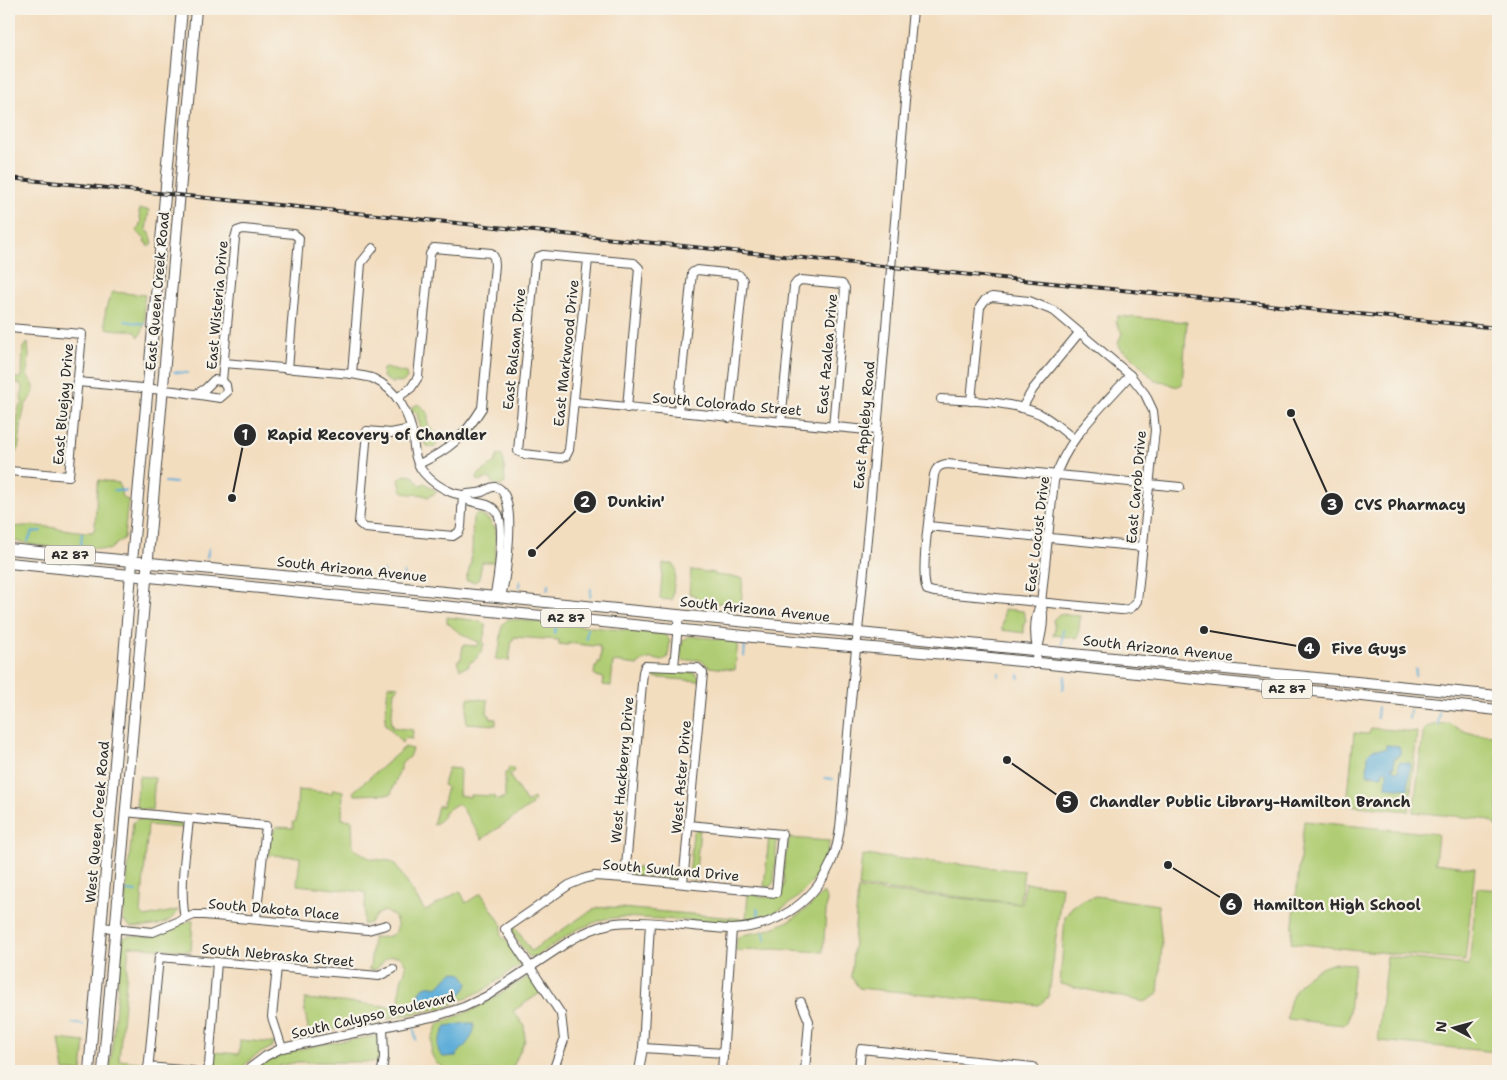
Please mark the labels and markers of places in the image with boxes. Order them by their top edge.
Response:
callout: Rapid Recovery of Chandler [233,420,497,450]
callout: Dunkin' [573,487,675,517]
callout: CVS Pharmacy [1320,489,1476,519]
callout: Five Guys [1296,633,1416,663]
callout: Chandler Public Library-Hamilton Branch [1055,787,1421,817]
callout: Hamilton High School [1218,889,1430,919]

